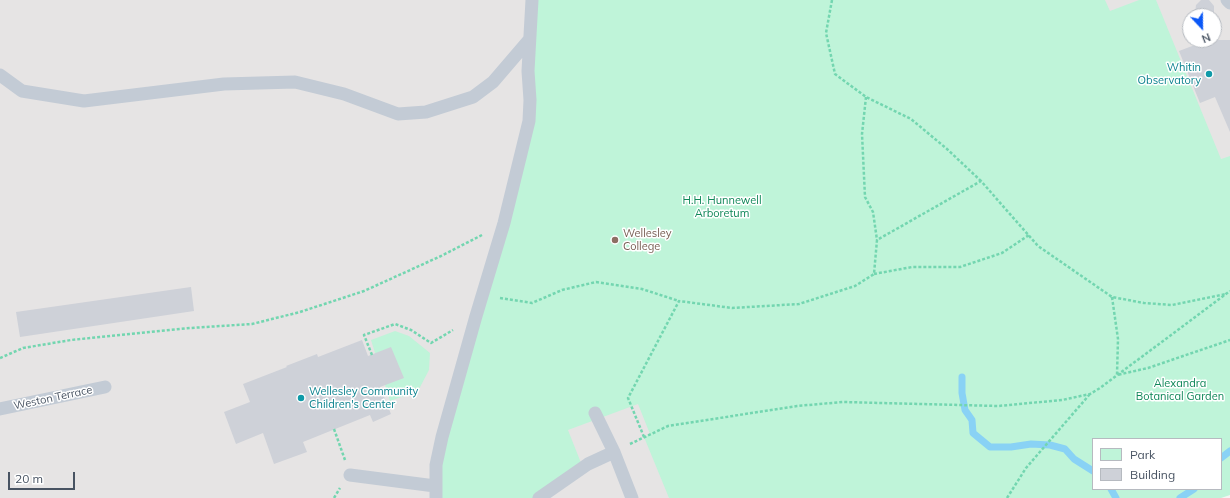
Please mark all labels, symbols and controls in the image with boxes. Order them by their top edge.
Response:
north arrow [1182,8,1222,48]
text: N [1200,30,1213,46]
place label: Whitin Observatory [1138,61,1201,87]
marker: Whitin Observatory [1204,69,1214,79]
park label: H.H. Hunnewell Arboretum [682,194,762,220]
place label: Wellesley College [623,227,672,253]
marker: Wellesley College [610,235,620,245]
park label: Alexandra Botanical Garden [1136,377,1224,403]
street label: Weston Terrace [13,383,93,413]
place label: Wellesley Community Children's Center [309,385,418,411]
marker: Wellesley Community Children's Center [296,393,306,403]
legend [1092,438,1222,490]
text: Park [1130,447,1155,462]
scale bar [10,464,77,490]
text: Building [1130,467,1175,482]
text: 20 m [15,471,43,486]

